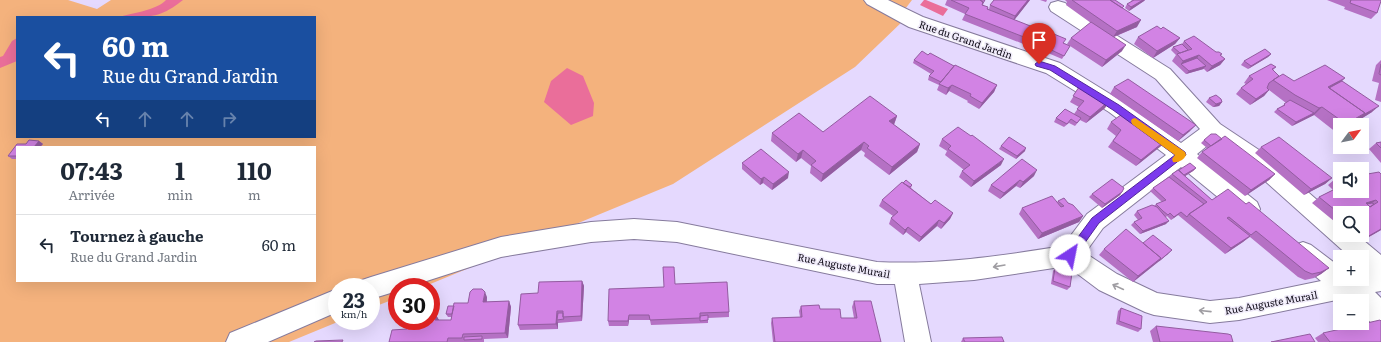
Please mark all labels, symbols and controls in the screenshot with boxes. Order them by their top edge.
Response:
street label: Rue du Grand Jardin [917,16,1015,62]
pin [1022,23,1056,64]
text: 60 m [102,24,169,66]
icon: arrive [1028,29,1050,51]
icon: left [36,32,88,84]
text: Rue du Grand Jardin [102,62,278,89]
icon: left [92,108,114,130]
icon: ahead [134,108,156,130]
icon: ahead [176,108,198,130]
icon: right [218,108,240,130]
north arrow [1333,118,1369,154]
map controls [1333,118,1369,330]
text: 07:43 [60,152,123,187]
text: 1 [175,152,185,187]
text: 110 [237,152,272,187]
button: sound [1333,162,1369,198]
text: Arrivée [68,185,115,204]
text: min [167,185,193,204]
text: m [248,185,261,204]
button: search [1333,206,1369,242]
text: Tournez à gauche [70,224,203,247]
text: 60 m [262,233,296,256]
icon: left [36,234,58,256]
position arrow [1049,234,1091,276]
text: Rue du Grand Jardin [70,247,197,266]
street label: Rue Auguste Murail [797,249,892,281]
button: + [1333,250,1369,286]
one-way arrow [993,262,1006,270]
speed limit sign: 30 [388,278,440,330]
one-way arrow [1113,283,1125,290]
text: 23 [343,284,365,314]
street label: Rue Auguste Murail [1224,286,1319,318]
button: − [1333,294,1369,330]
text: km/h [341,306,367,321]
one-way arrow [1199,307,1212,315]

